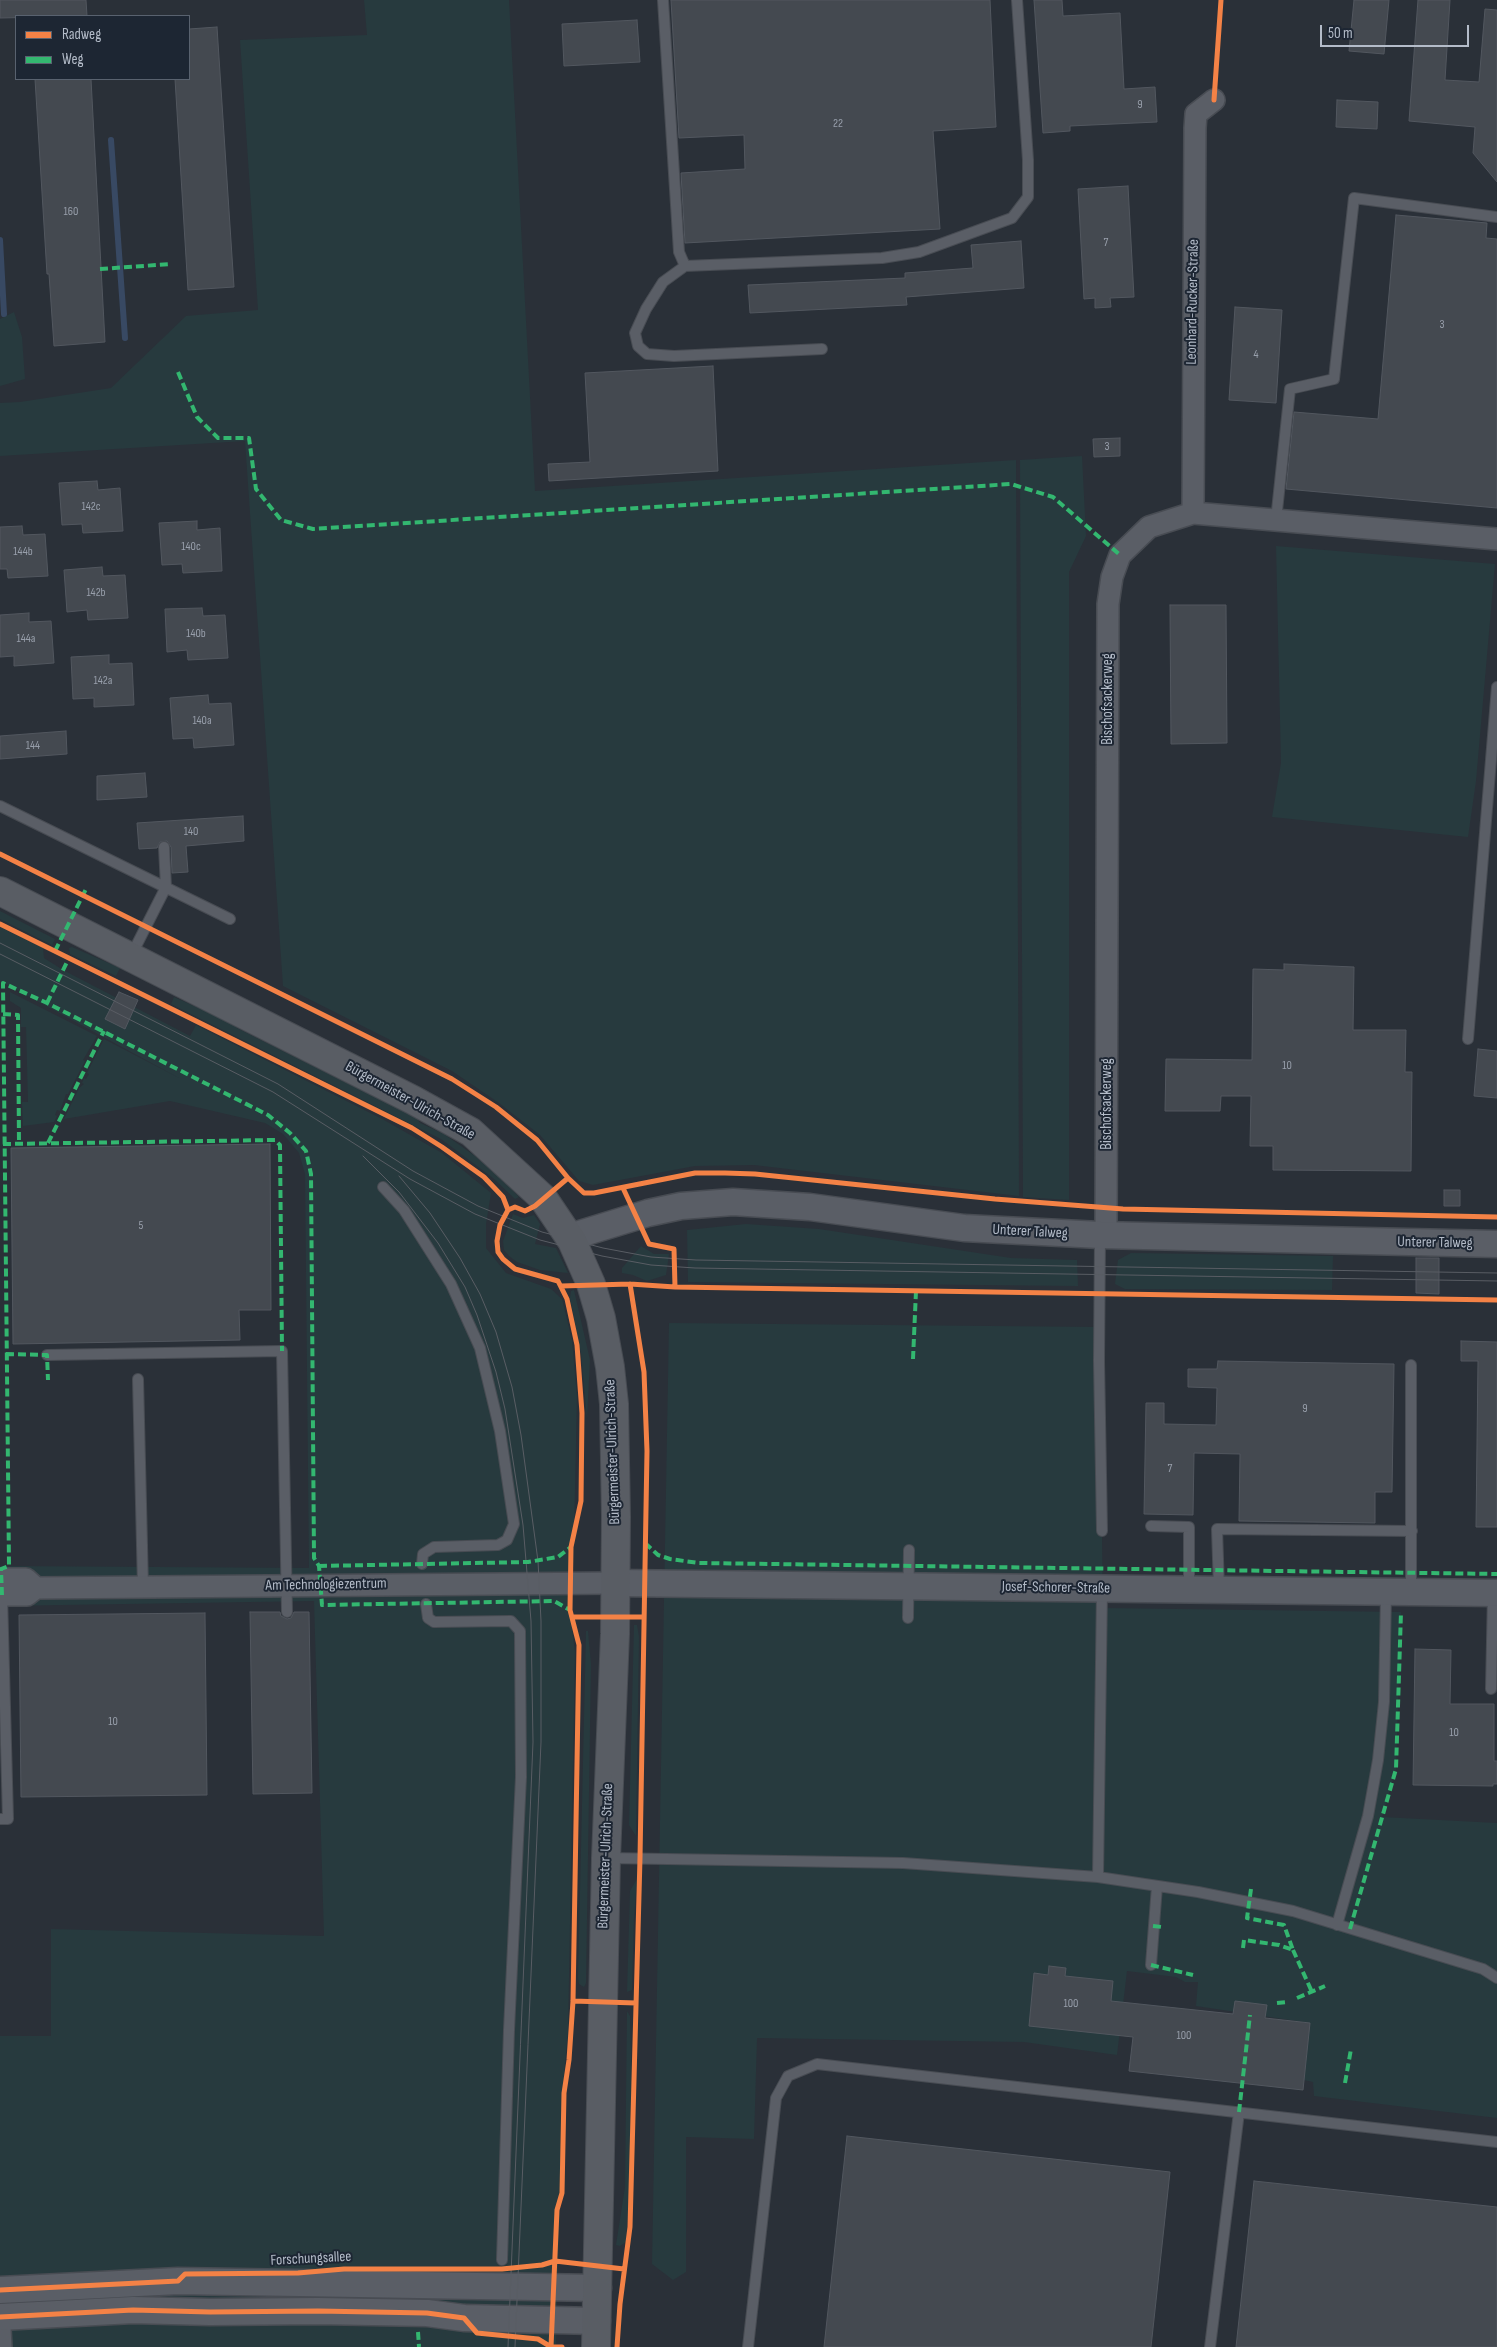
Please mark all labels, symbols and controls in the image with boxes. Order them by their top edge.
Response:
legend [15,15,190,80]
scale bar [1322,15,1471,47]
text: 50 m [1328,24,1353,43]
text: Radweg [62,25,101,44]
text: Weg [62,50,84,69]
house number: 9 [1137,98,1143,112]
house number: 22 [833,117,843,131]
house number: 160 [64,205,78,219]
house number: 7 [1104,236,1108,250]
street label: Leonhard-Rucker-Straße [1183,239,1203,365]
house number: 3 [1439,318,1445,332]
house number: 4 [1253,348,1259,362]
house number: 3 [1104,440,1110,454]
house number: 142c [81,500,101,514]
house number: 140c [181,540,201,554]
house number: 144b [13,545,33,559]
house number: 142b [86,586,106,600]
house number: 140b [186,627,206,641]
house number: 144a [17,632,35,646]
street label: Bischofsackerweg [1099,653,1117,745]
house number: 142a [94,674,112,688]
house number: 140a [192,714,212,728]
house number: 144 [26,739,40,753]
house number: 140 [184,825,198,839]
street label: Bürgermeister-Ulrich-Straße [342,1058,478,1144]
street label: Bischofsackerweg [1098,1058,1116,1150]
house number: 10 [1282,1059,1292,1073]
house number: 5 [139,1219,143,1233]
street label: Unterer Talweg [992,1221,1068,1243]
street label: Unterer Talweg [1397,1233,1473,1253]
street label: Bürgermeister-Ulrich-Straße [601,1379,625,1525]
house number: 9 [1302,1402,1308,1416]
house number: 7 [1168,1462,1172,1476]
street label: Am Technologiezentrum [265,1575,387,1595]
street label: Josef-Schorer-Straße [1002,1578,1110,1598]
house number: 10 [108,1715,118,1729]
house number: 10 [1449,1726,1459,1740]
street label: Bürgermeister-Ulrich-Straße [594,1783,618,1929]
house number: 100 [1064,1997,1078,2011]
house number: 100 [1177,2029,1191,2043]
street label: Forschungsallee [270,2248,352,2270]

